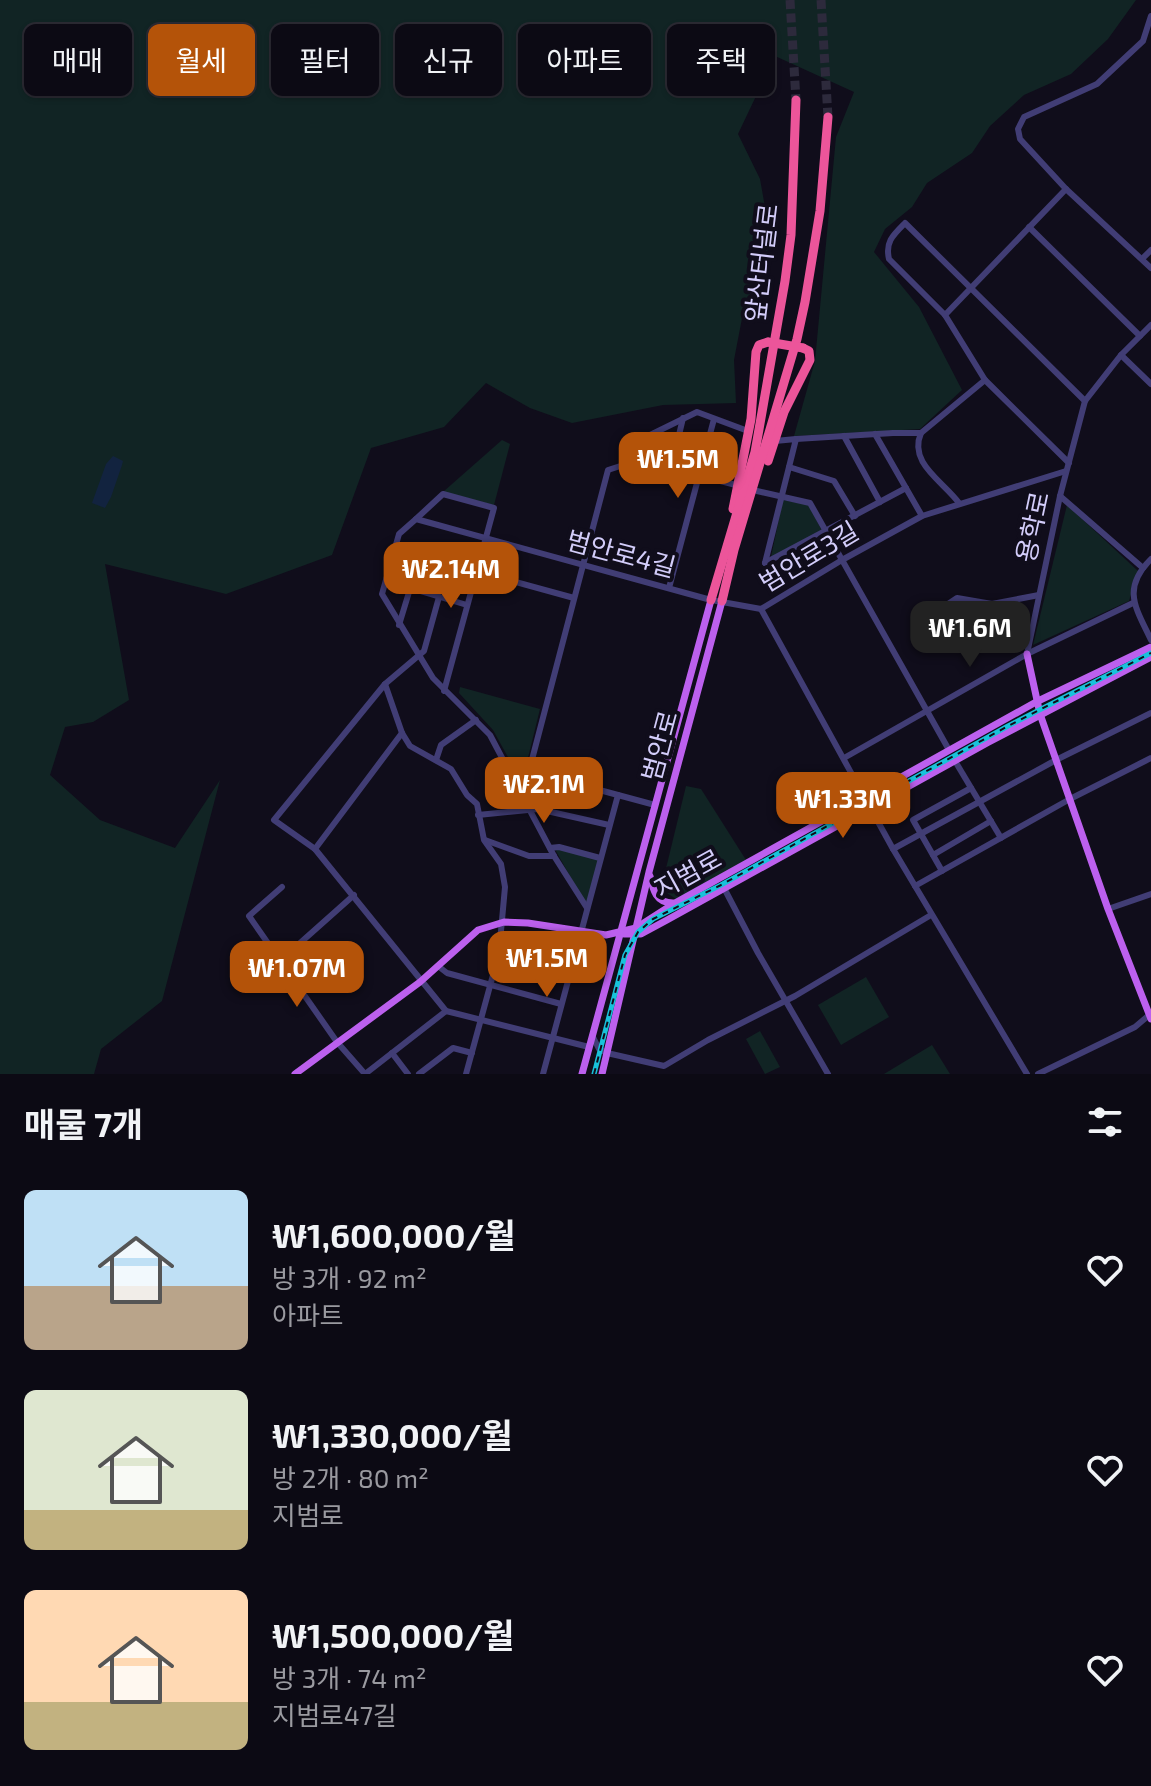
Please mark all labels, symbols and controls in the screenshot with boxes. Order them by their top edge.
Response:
chip: 매매 [24,24,132,96]
chip: 월세 [148,24,255,96]
chip: 필터 [271,24,379,96]
chip: 신규 [395,24,502,96]
chip: 아파트 [518,24,651,96]
chip: 주택 [667,24,775,96]
street label: 앞산터널로 [738,202,783,324]
pin: ₩1.5M [622,432,734,500]
text: ₩1.5M [637,442,719,473]
street label: 용학로 [1009,488,1054,565]
street label: 범안로3길 [753,514,863,597]
street label: 범안로4길 [563,523,679,582]
pin: ₩2.14M [386,542,516,610]
text: ₩2.14M [402,552,500,583]
pin: ₩1.6M [914,601,1026,669]
text: ₩1.6M [928,611,1012,642]
street label: 범안로 [634,707,683,784]
pin: ₩2.1M [488,757,600,825]
text: ₩2.1M [503,767,585,798]
pin: ₩1.33M [778,772,908,840]
text: ₩1.33M [794,782,892,813]
street label: 지범로 [648,842,726,904]
pin: ₩1.5M [491,931,603,999]
pin: ₩1.07M [232,941,362,1009]
text: ₩1.5M [506,941,588,972]
text: ₩1.07M [248,951,346,982]
icon: filters [1083,1100,1127,1144]
text: 매물 7개 [24,1103,143,1144]
text: ₩1,600,000/월 [272,1214,516,1255]
icon: home [88,1222,184,1318]
icon: heart [1083,1248,1127,1292]
text: 방 3개 · 92 m² [272,1262,427,1293]
text: 아파트 [272,1299,344,1330]
text: ₩1,330,000/월 [272,1414,513,1455]
icon: home [88,1422,184,1518]
icon: heart [1083,1448,1127,1492]
text: 방 2개 · 80 m² [272,1462,429,1493]
text: 지범로 [272,1499,344,1530]
text: ₩1,500,000/월 [272,1614,514,1655]
icon: home [88,1622,184,1718]
icon: heart [1083,1648,1127,1692]
text: 방 3개 · 74 m² [272,1662,426,1693]
text: 지범로47길 [272,1699,397,1730]

